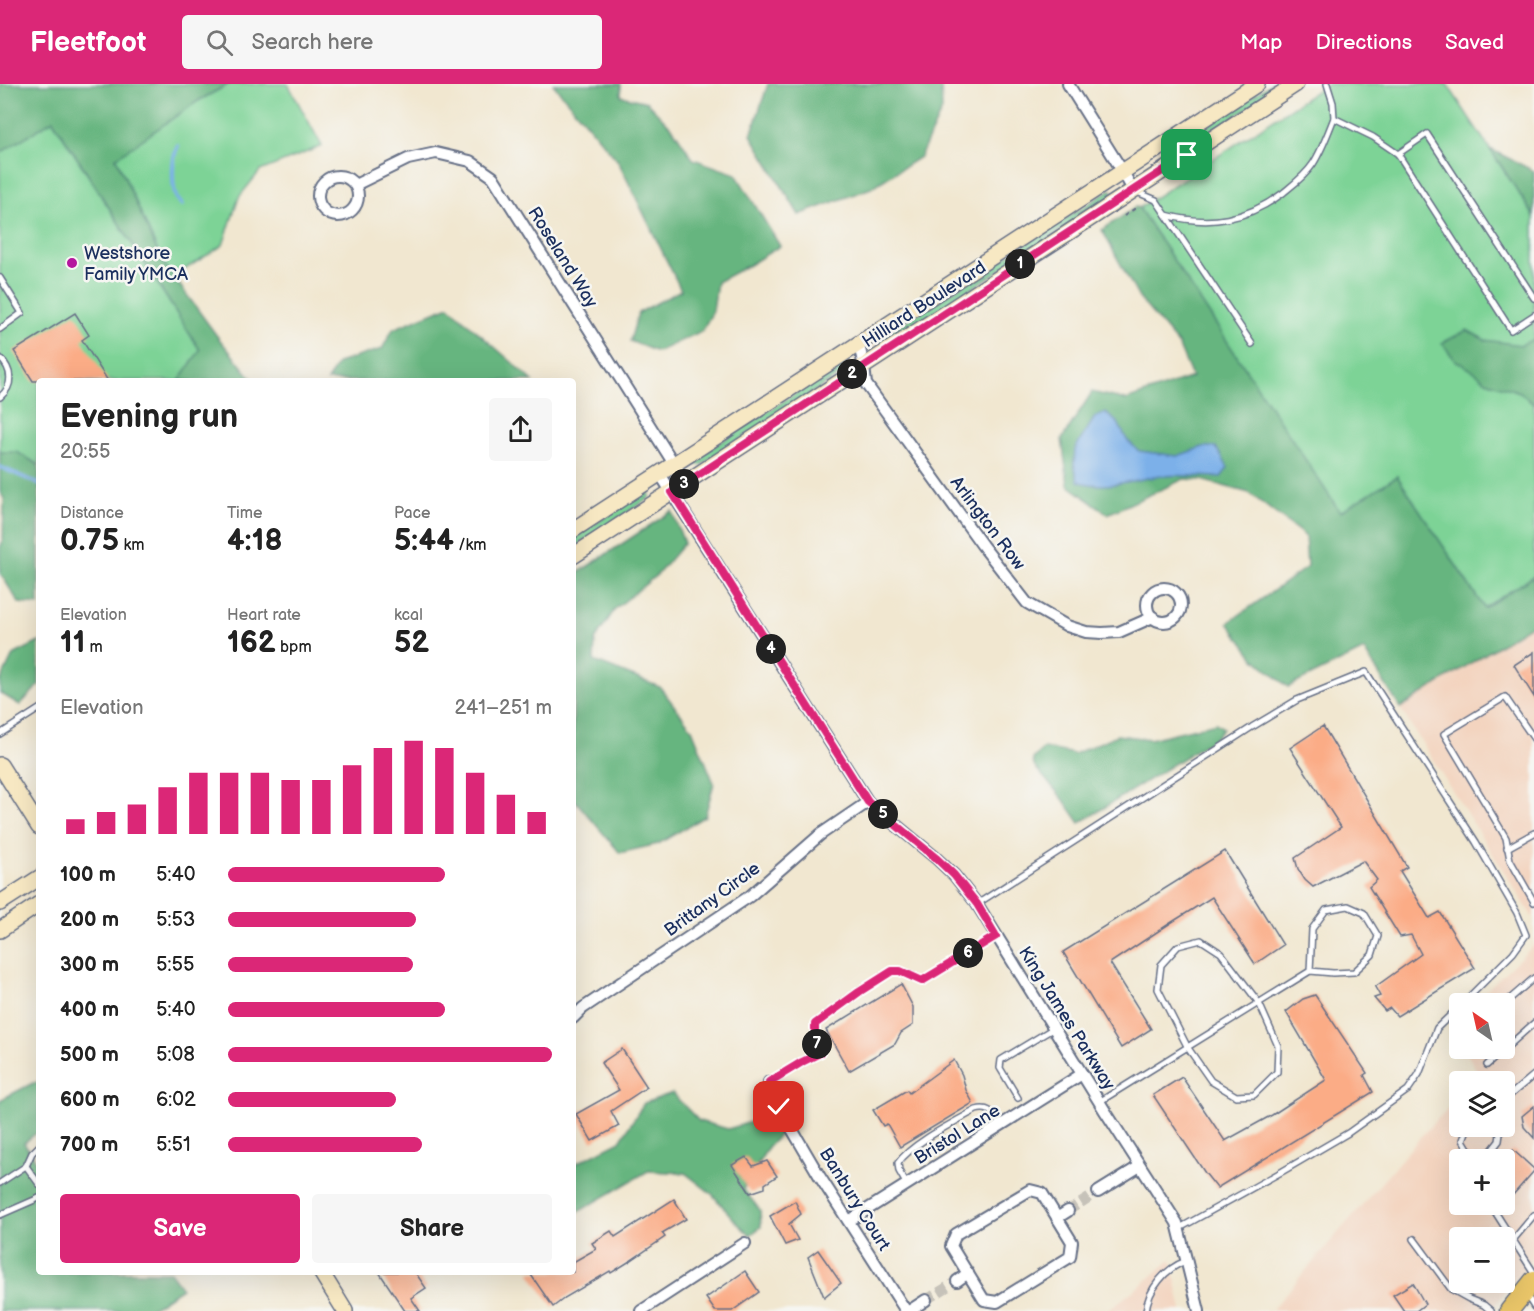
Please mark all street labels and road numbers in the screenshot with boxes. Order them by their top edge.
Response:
street label: Roseland Way [523,203,602,312]
street label: Hilliard Boulevard [859,257,990,352]
street label: Arlington Row [946,472,1030,574]
street label: Brittany Circle [660,858,764,941]
street label: King James Parkway [1014,943,1120,1095]
street label: Bristol Lane [911,1100,1004,1169]
street label: Banbury Court [815,1144,895,1255]

